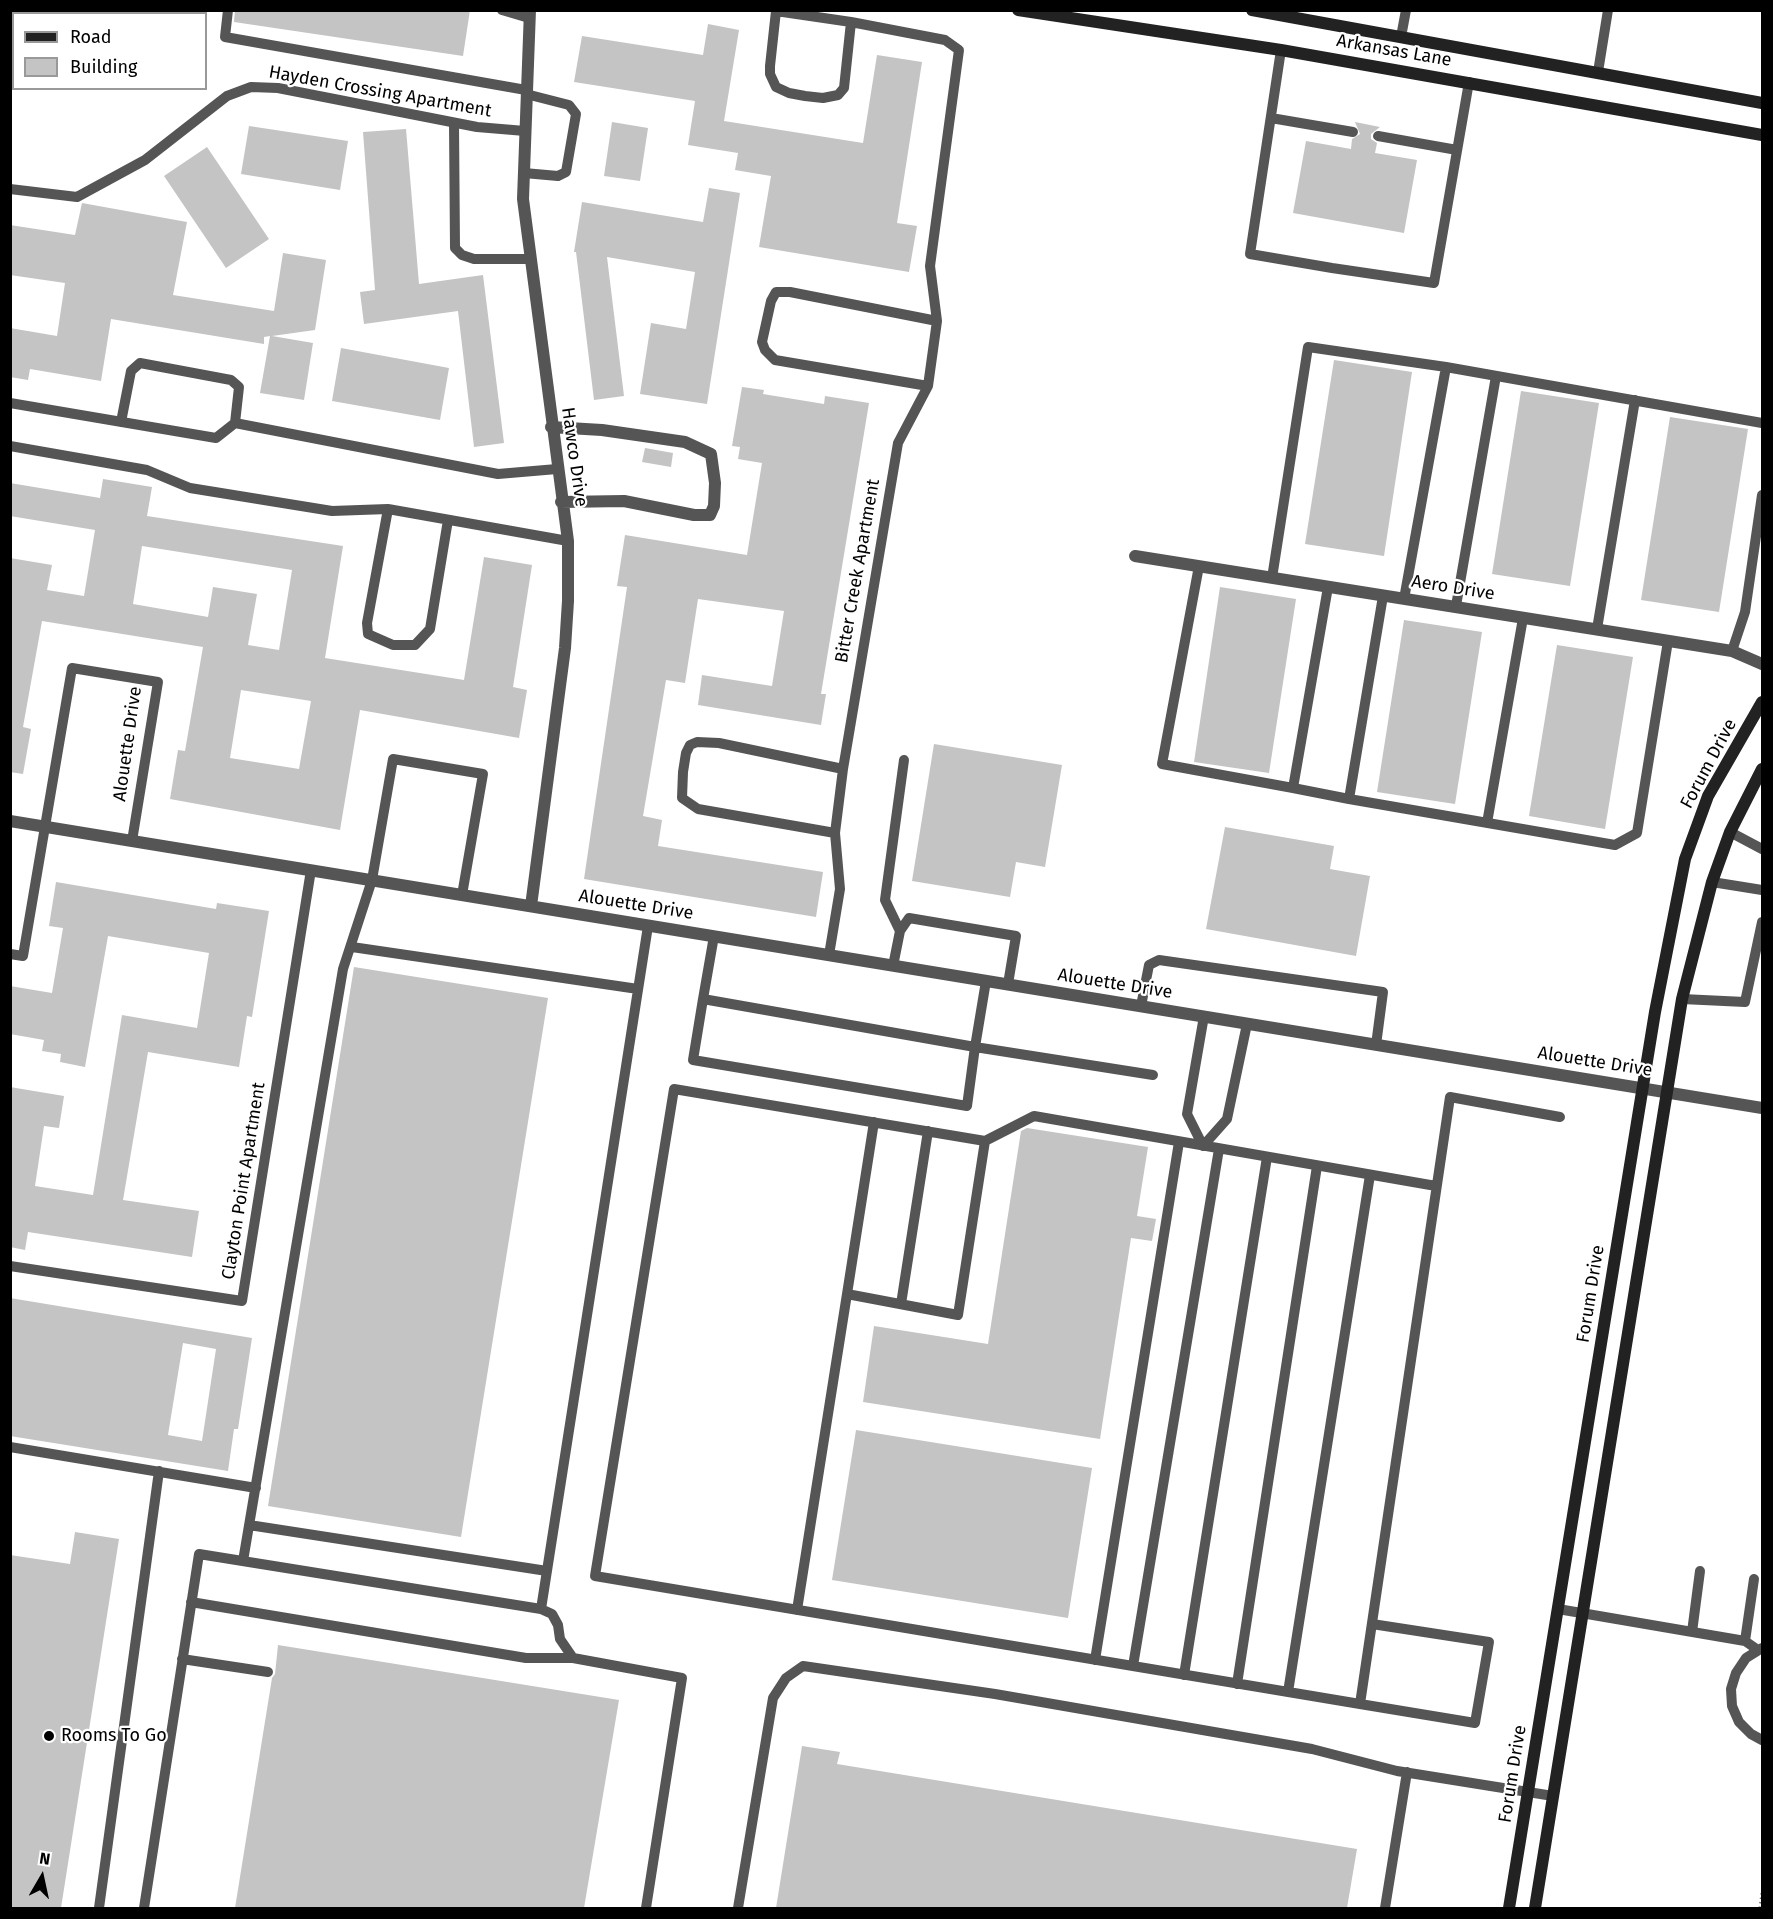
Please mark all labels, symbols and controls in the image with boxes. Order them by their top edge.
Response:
legend [12,12,207,90]
text: Road [70,26,112,48]
street label: Arkansas Lane [1335,30,1453,72]
text: Building [70,56,137,78]
street label: Hayden Crossing Apartment [267,62,493,122]
street label: Hawco Drive [556,406,592,508]
street label: Bitter Creek Apartment [831,477,885,665]
street label: Aero Drive [1410,571,1496,605]
street label: Alouette Drive [109,685,147,803]
street label: Forum Drive [1676,715,1742,813]
street label: Alouette Drive [577,885,695,925]
street label: Alouette Drive [1056,964,1174,1004]
street label: Alouette Drive [1536,1042,1654,1082]
street label: Clayton Point Apartment [218,1081,270,1281]
street label: Forum Drive [1573,1244,1609,1344]
street label: Forum Drive [1495,1724,1531,1824]
place label: Rooms To Go [61,1725,167,1747]
marker: Rooms To Go [42,1729,56,1743]
north arrow [12,1847,72,1907]
text: N [38,1849,52,1869]

